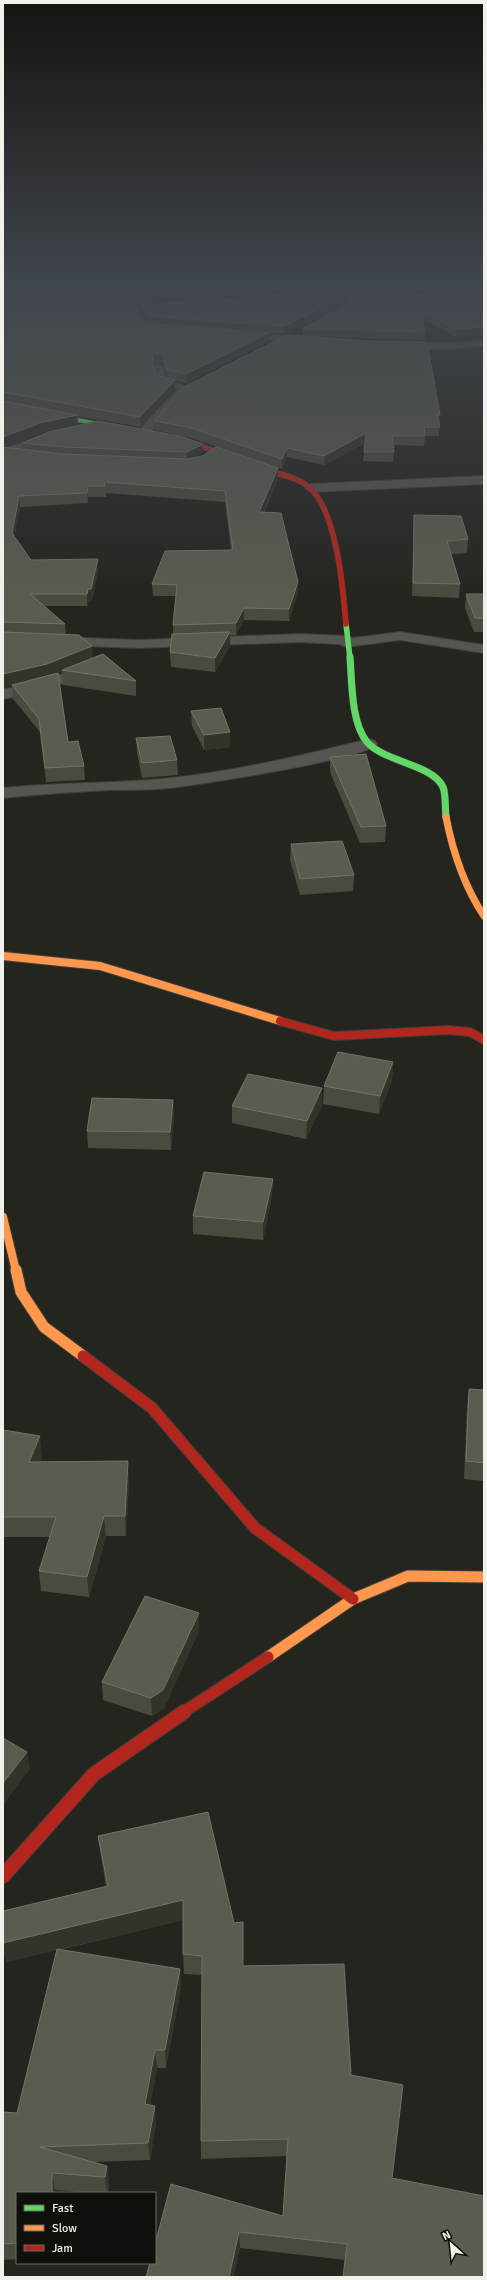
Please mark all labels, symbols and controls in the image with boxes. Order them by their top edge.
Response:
legend [16,2192,156,2264]
text: Fast [52,2201,73,2216]
text: Slow [52,2221,77,2236]
north arrow [431,2224,471,2264]
text: N [440,2228,453,2243]
text: Jam [52,2241,73,2256]

